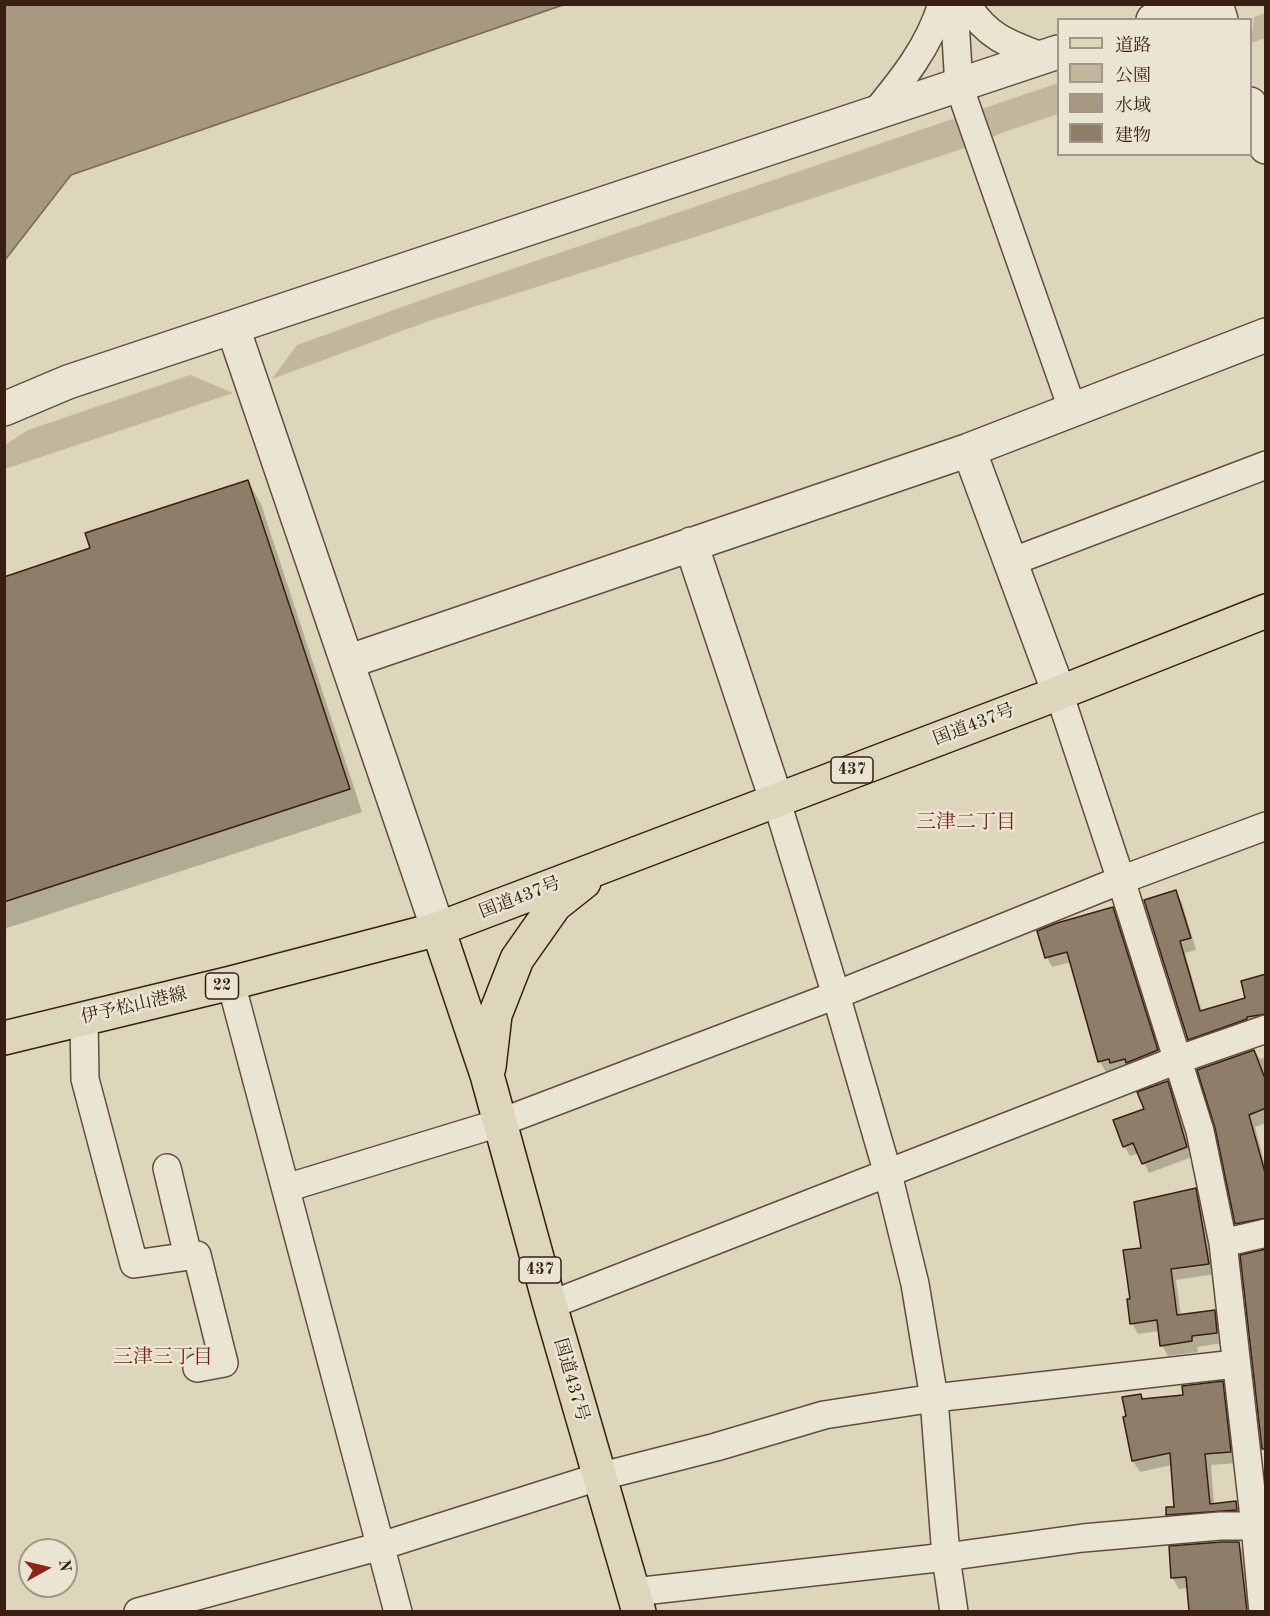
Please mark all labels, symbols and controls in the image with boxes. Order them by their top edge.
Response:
legend [1057,18,1252,156]
text: 道路 [1115,37,1151,55]
text: 公園 [1115,67,1151,85]
text: 水域 [1115,97,1151,115]
text: 建物 [1115,127,1151,145]
street label: 国道437号 [930,700,1018,750]
road number: 437 [831,757,873,783]
district label: 三津二丁目 [916,811,1016,835]
street label: 国道437号 [476,873,564,923]
road number: 22 [206,973,238,999]
street label: 伊予松山港線 [79,983,189,1029]
road number: 437 [519,1257,561,1283]
street label: 国道437号 [549,1336,593,1424]
district label: 三津三丁目 [113,1346,213,1370]
north arrow [18,1538,78,1598]
text: N [55,1559,73,1573]

